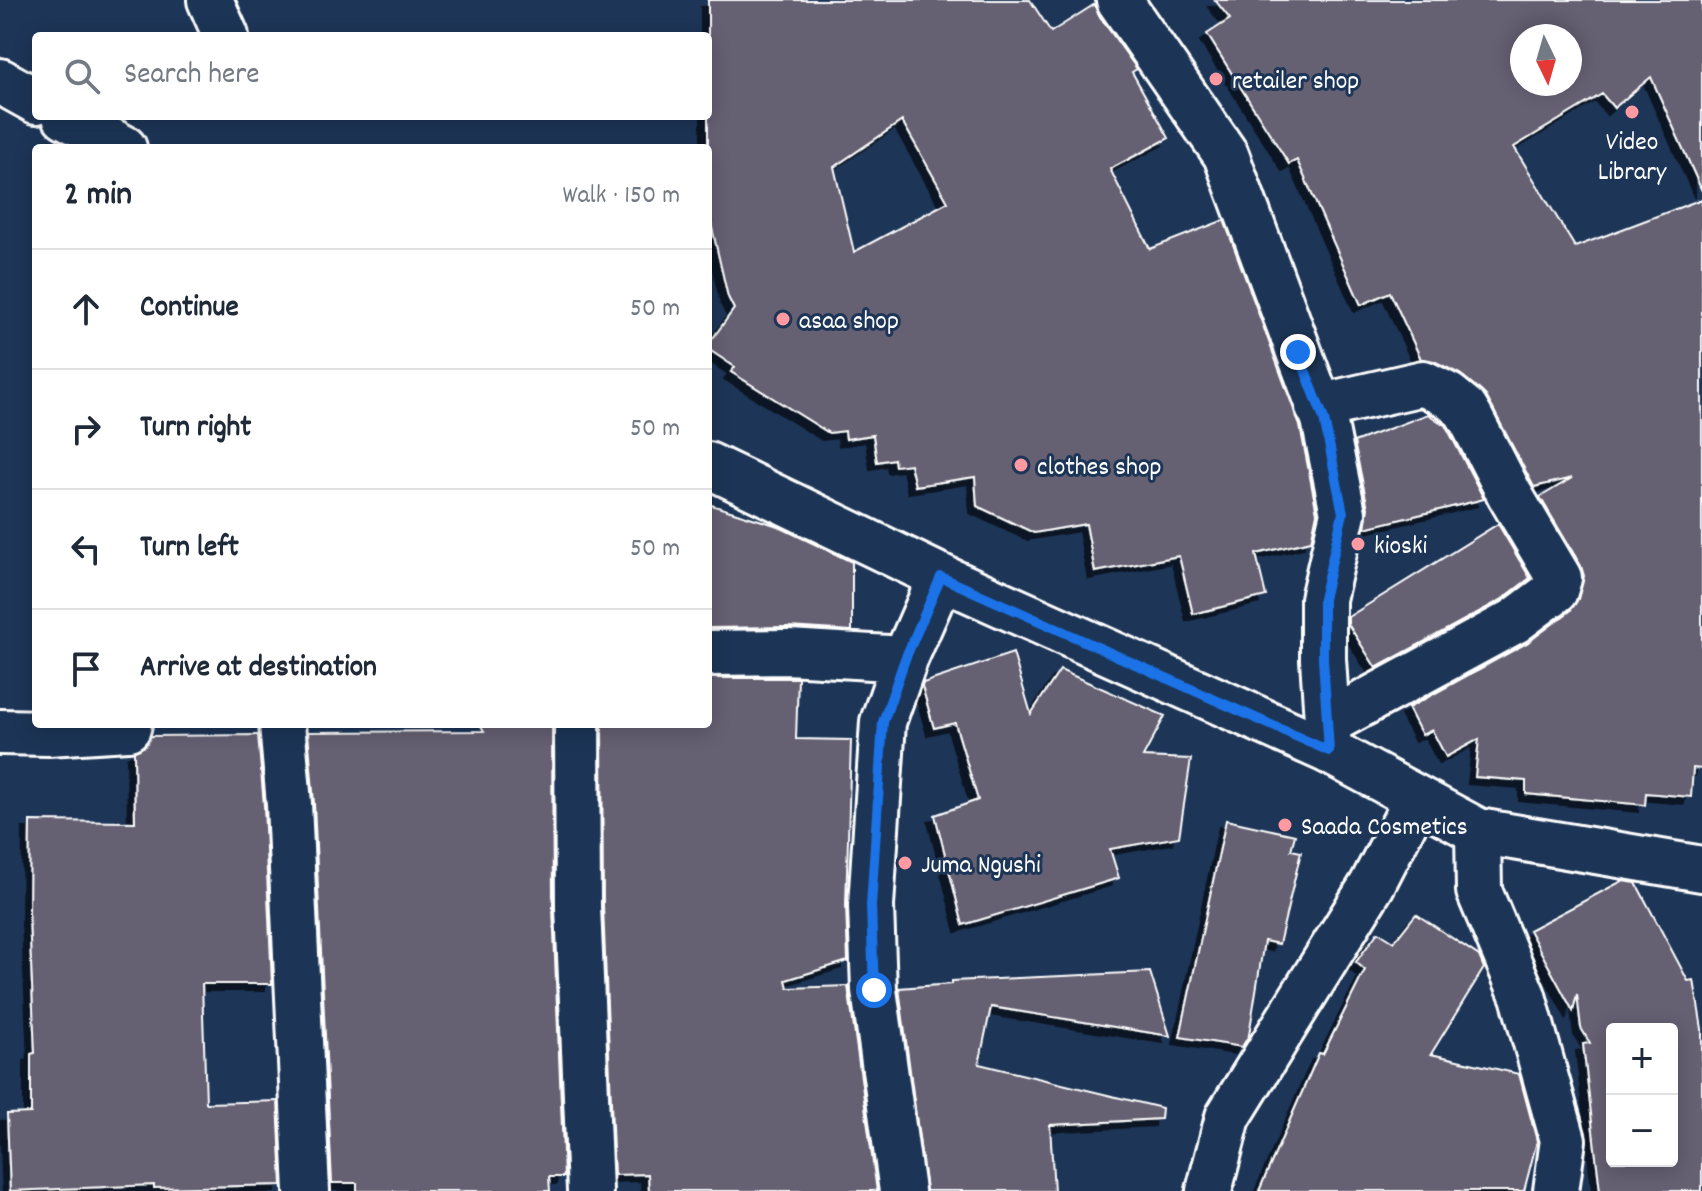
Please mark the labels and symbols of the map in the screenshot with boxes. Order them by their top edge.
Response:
north arrow [1510,24,1582,96]
place label: retailer shop [1232,64,1359,101]
marker: retailer shop [1207,70,1225,88]
marker: Video Library [1623,103,1641,121]
place label: Video Library [1598,125,1667,192]
place label: asaa shop [799,304,899,341]
marker: asaa shop [774,310,792,328]
route end [1280,334,1316,370]
place label: clothes shop [1037,450,1161,487]
marker: clothes shop [1012,456,1030,474]
place label: kioski [1374,529,1428,566]
marker: kioski [1349,535,1367,553]
place label: Saada Cosmetics [1301,810,1468,847]
marker: Saada Cosmetics [1276,816,1294,834]
place label: Juma Ngushi [921,848,1041,885]
marker: Juma Ngushi [896,854,914,872]
route start [856,972,892,1008]

